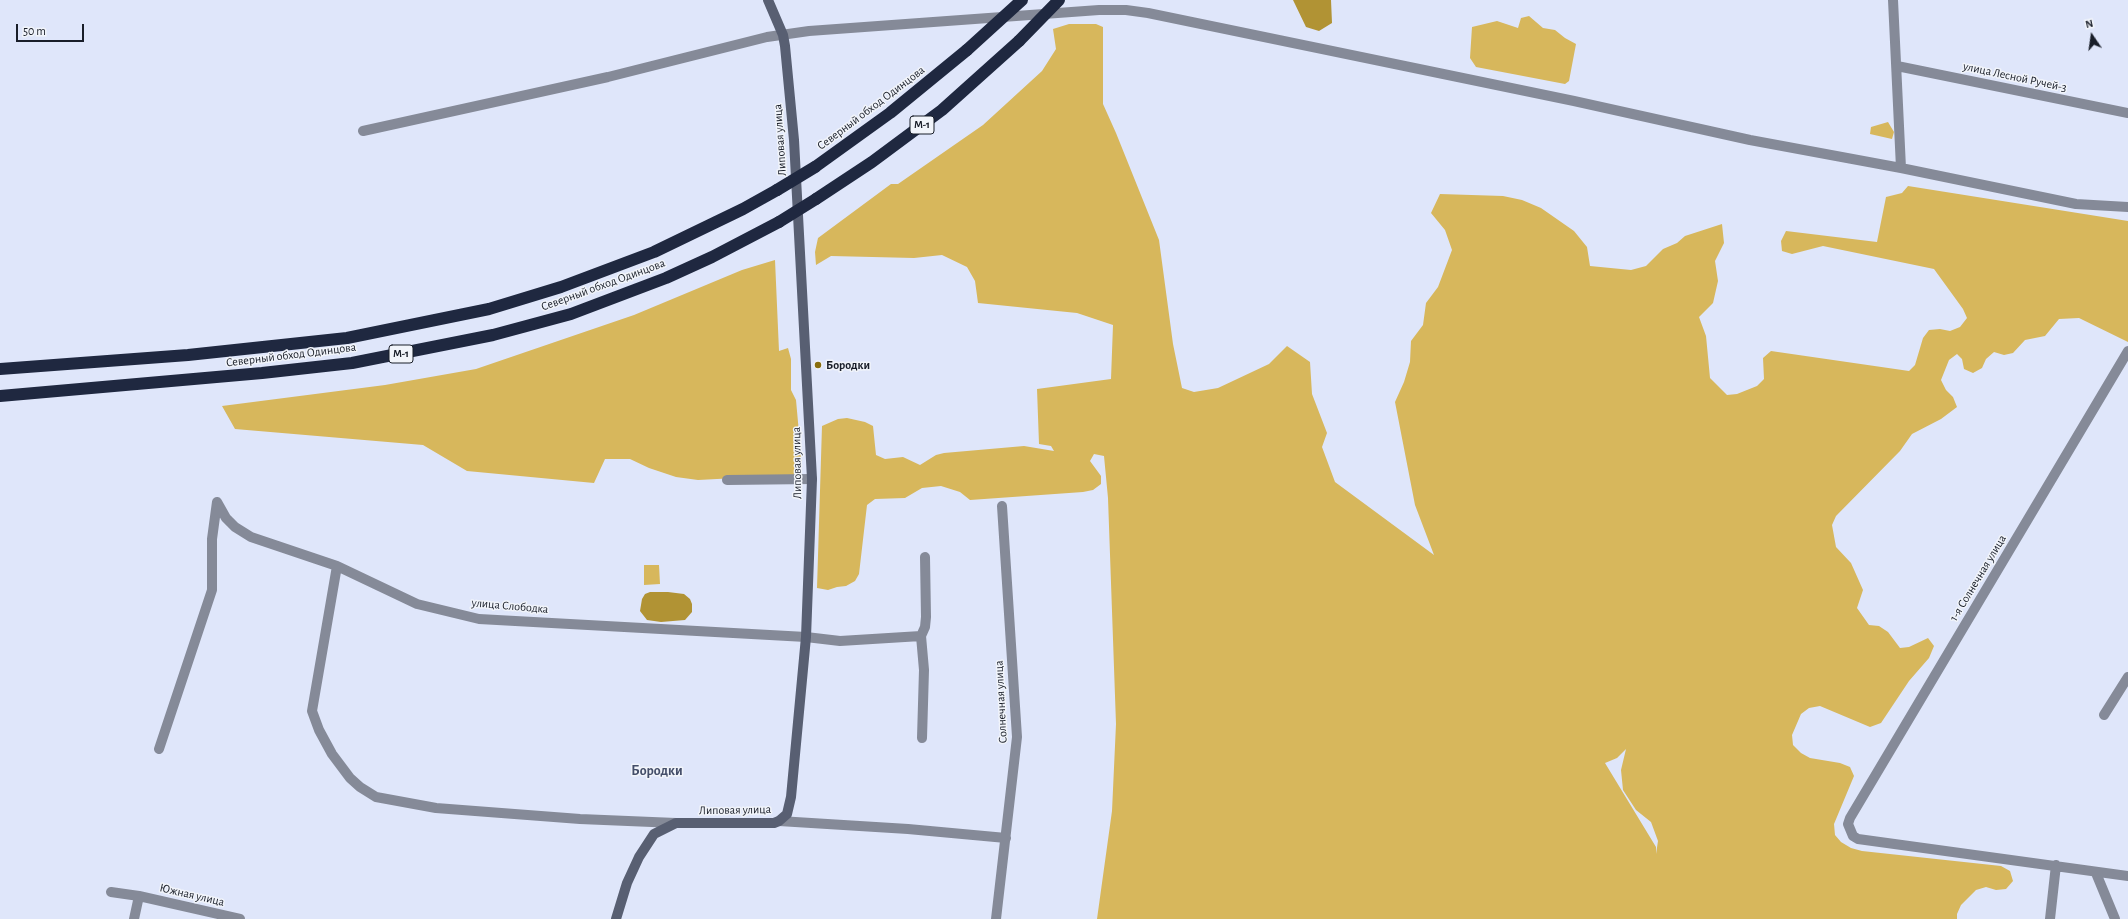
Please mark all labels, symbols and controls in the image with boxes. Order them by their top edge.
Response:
scale bar [18,16,86,42]
north arrow [2072,16,2112,56]
text: N [2084,18,2094,30]
text: 50 m [23,25,46,37]
street label: улица Лесной Ручей-3 [1962,59,2068,95]
street label: Северный обход Одинцова [814,63,928,153]
street label: Липовая улица [770,103,790,177]
road number: М-1 [910,116,934,134]
street label: Северный обход Одинцова [539,256,667,314]
street label: Северный обход Одинцова [225,340,357,370]
road number: М-1 [389,345,413,363]
place label: Бородки [826,358,870,372]
marker: Бородки [813,360,823,370]
street label: Липовая улица [789,427,805,499]
street label: 1-я Солнечная улица [1947,532,2009,624]
street label: улица Слободка [471,595,549,617]
street label: Солнечная улица [992,660,1010,744]
district label: Бородки [631,763,683,779]
street label: Липовая улица [699,802,771,818]
street label: Южная улица [158,881,226,909]

